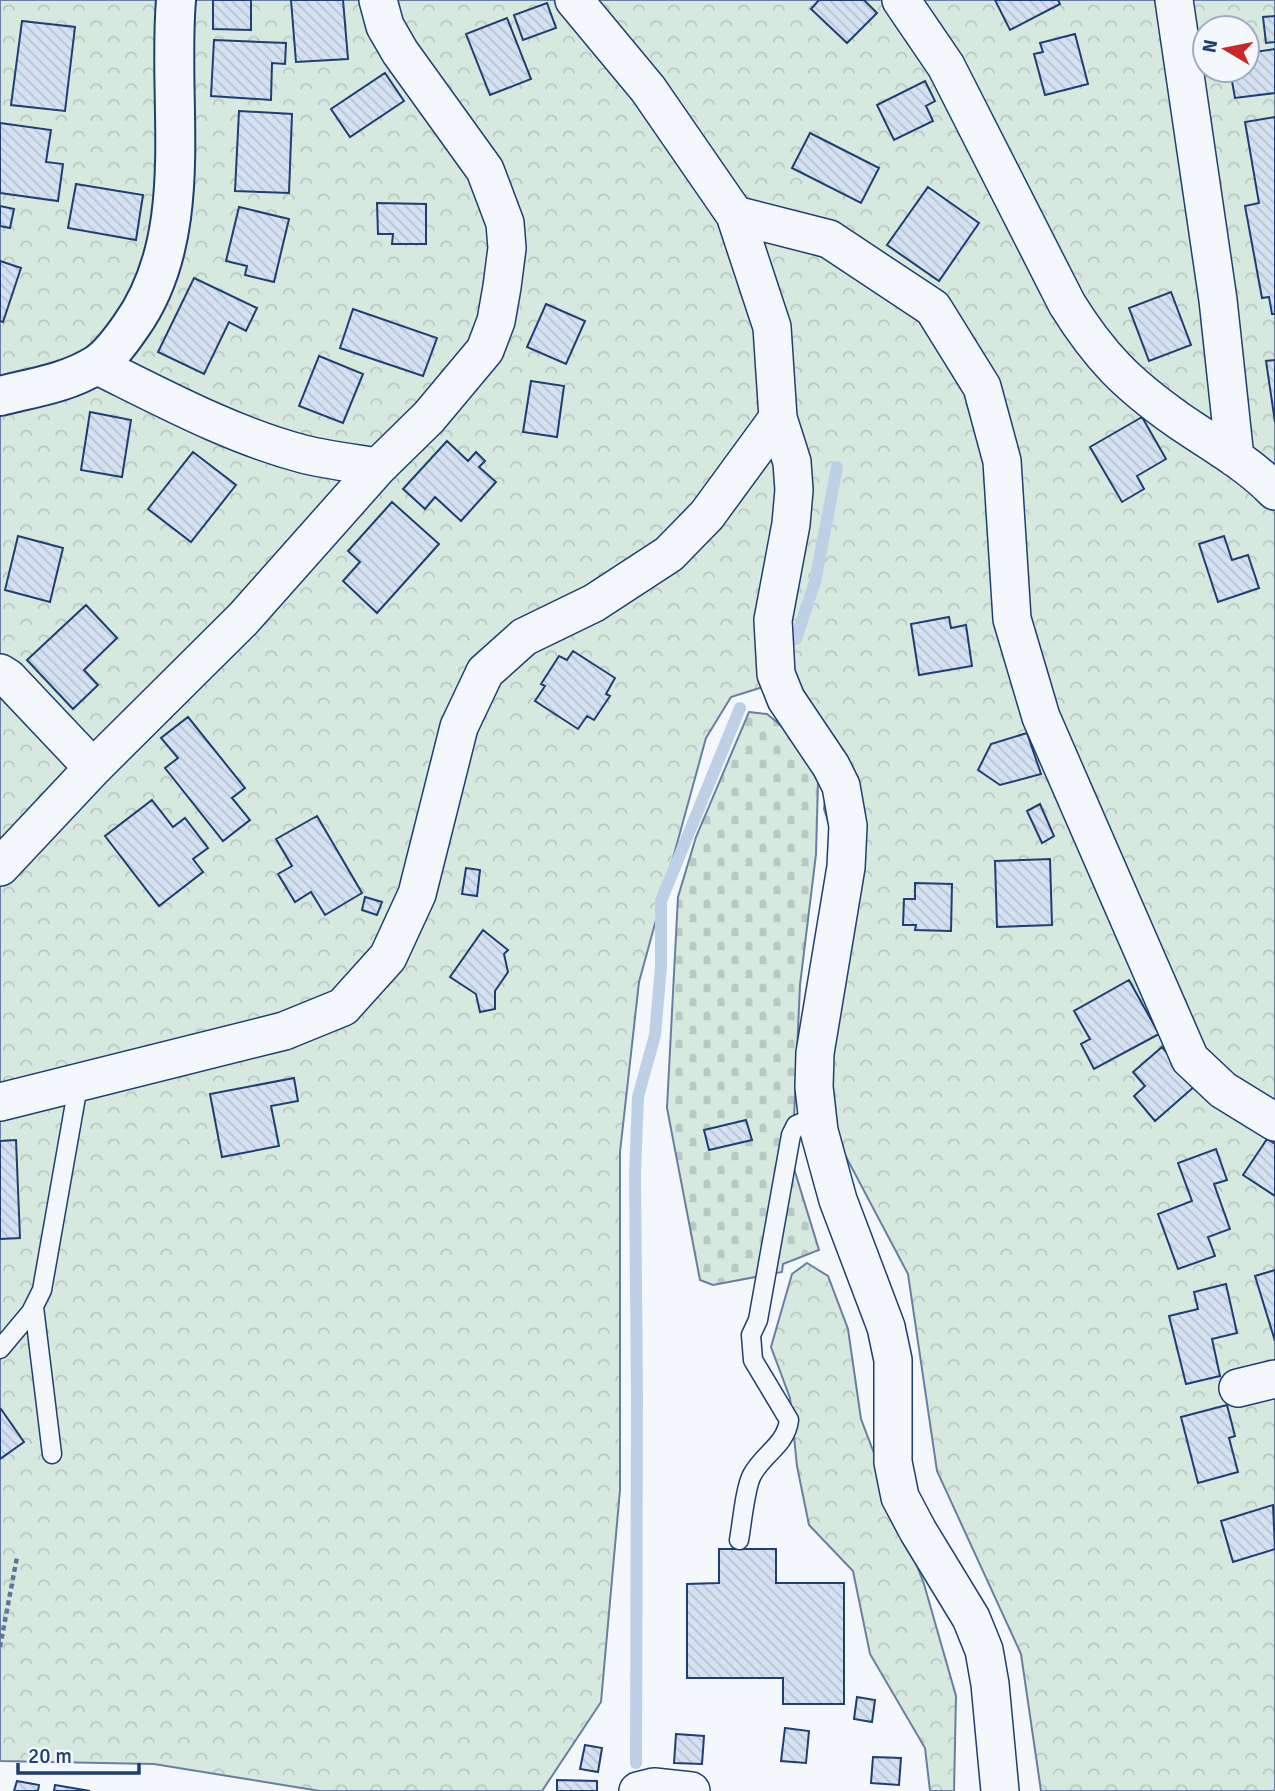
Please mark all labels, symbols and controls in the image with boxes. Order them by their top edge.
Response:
north arrow [1191,14,1261,84]
text: N [1197,38,1223,55]
scale bar [18,1732,138,1776]
text: 20 m [28,1743,72,1769]

